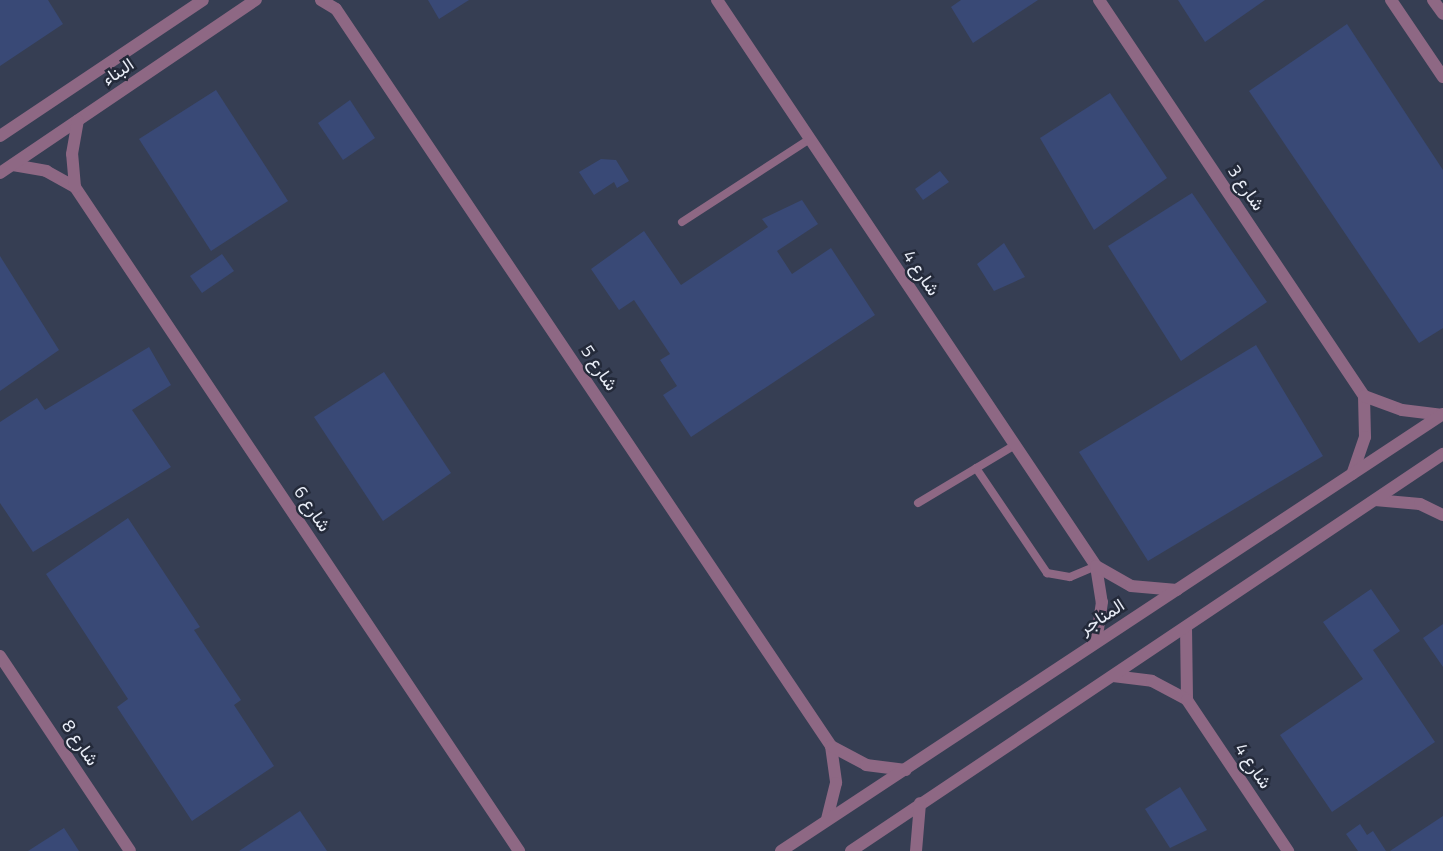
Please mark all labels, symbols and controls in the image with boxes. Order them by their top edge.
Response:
street label: البناء [98,54,138,90]
street label: شارع 3 [1223,161,1269,215]
street label: شارع 4 [898,246,944,300]
street label: شارع 5 [576,341,622,395]
street label: شارع 6 [289,482,335,536]
street label: المناجر [1075,594,1129,640]
street label: شارع 8 [57,716,103,770]
street label: شارع 4 [1230,739,1276,793]

